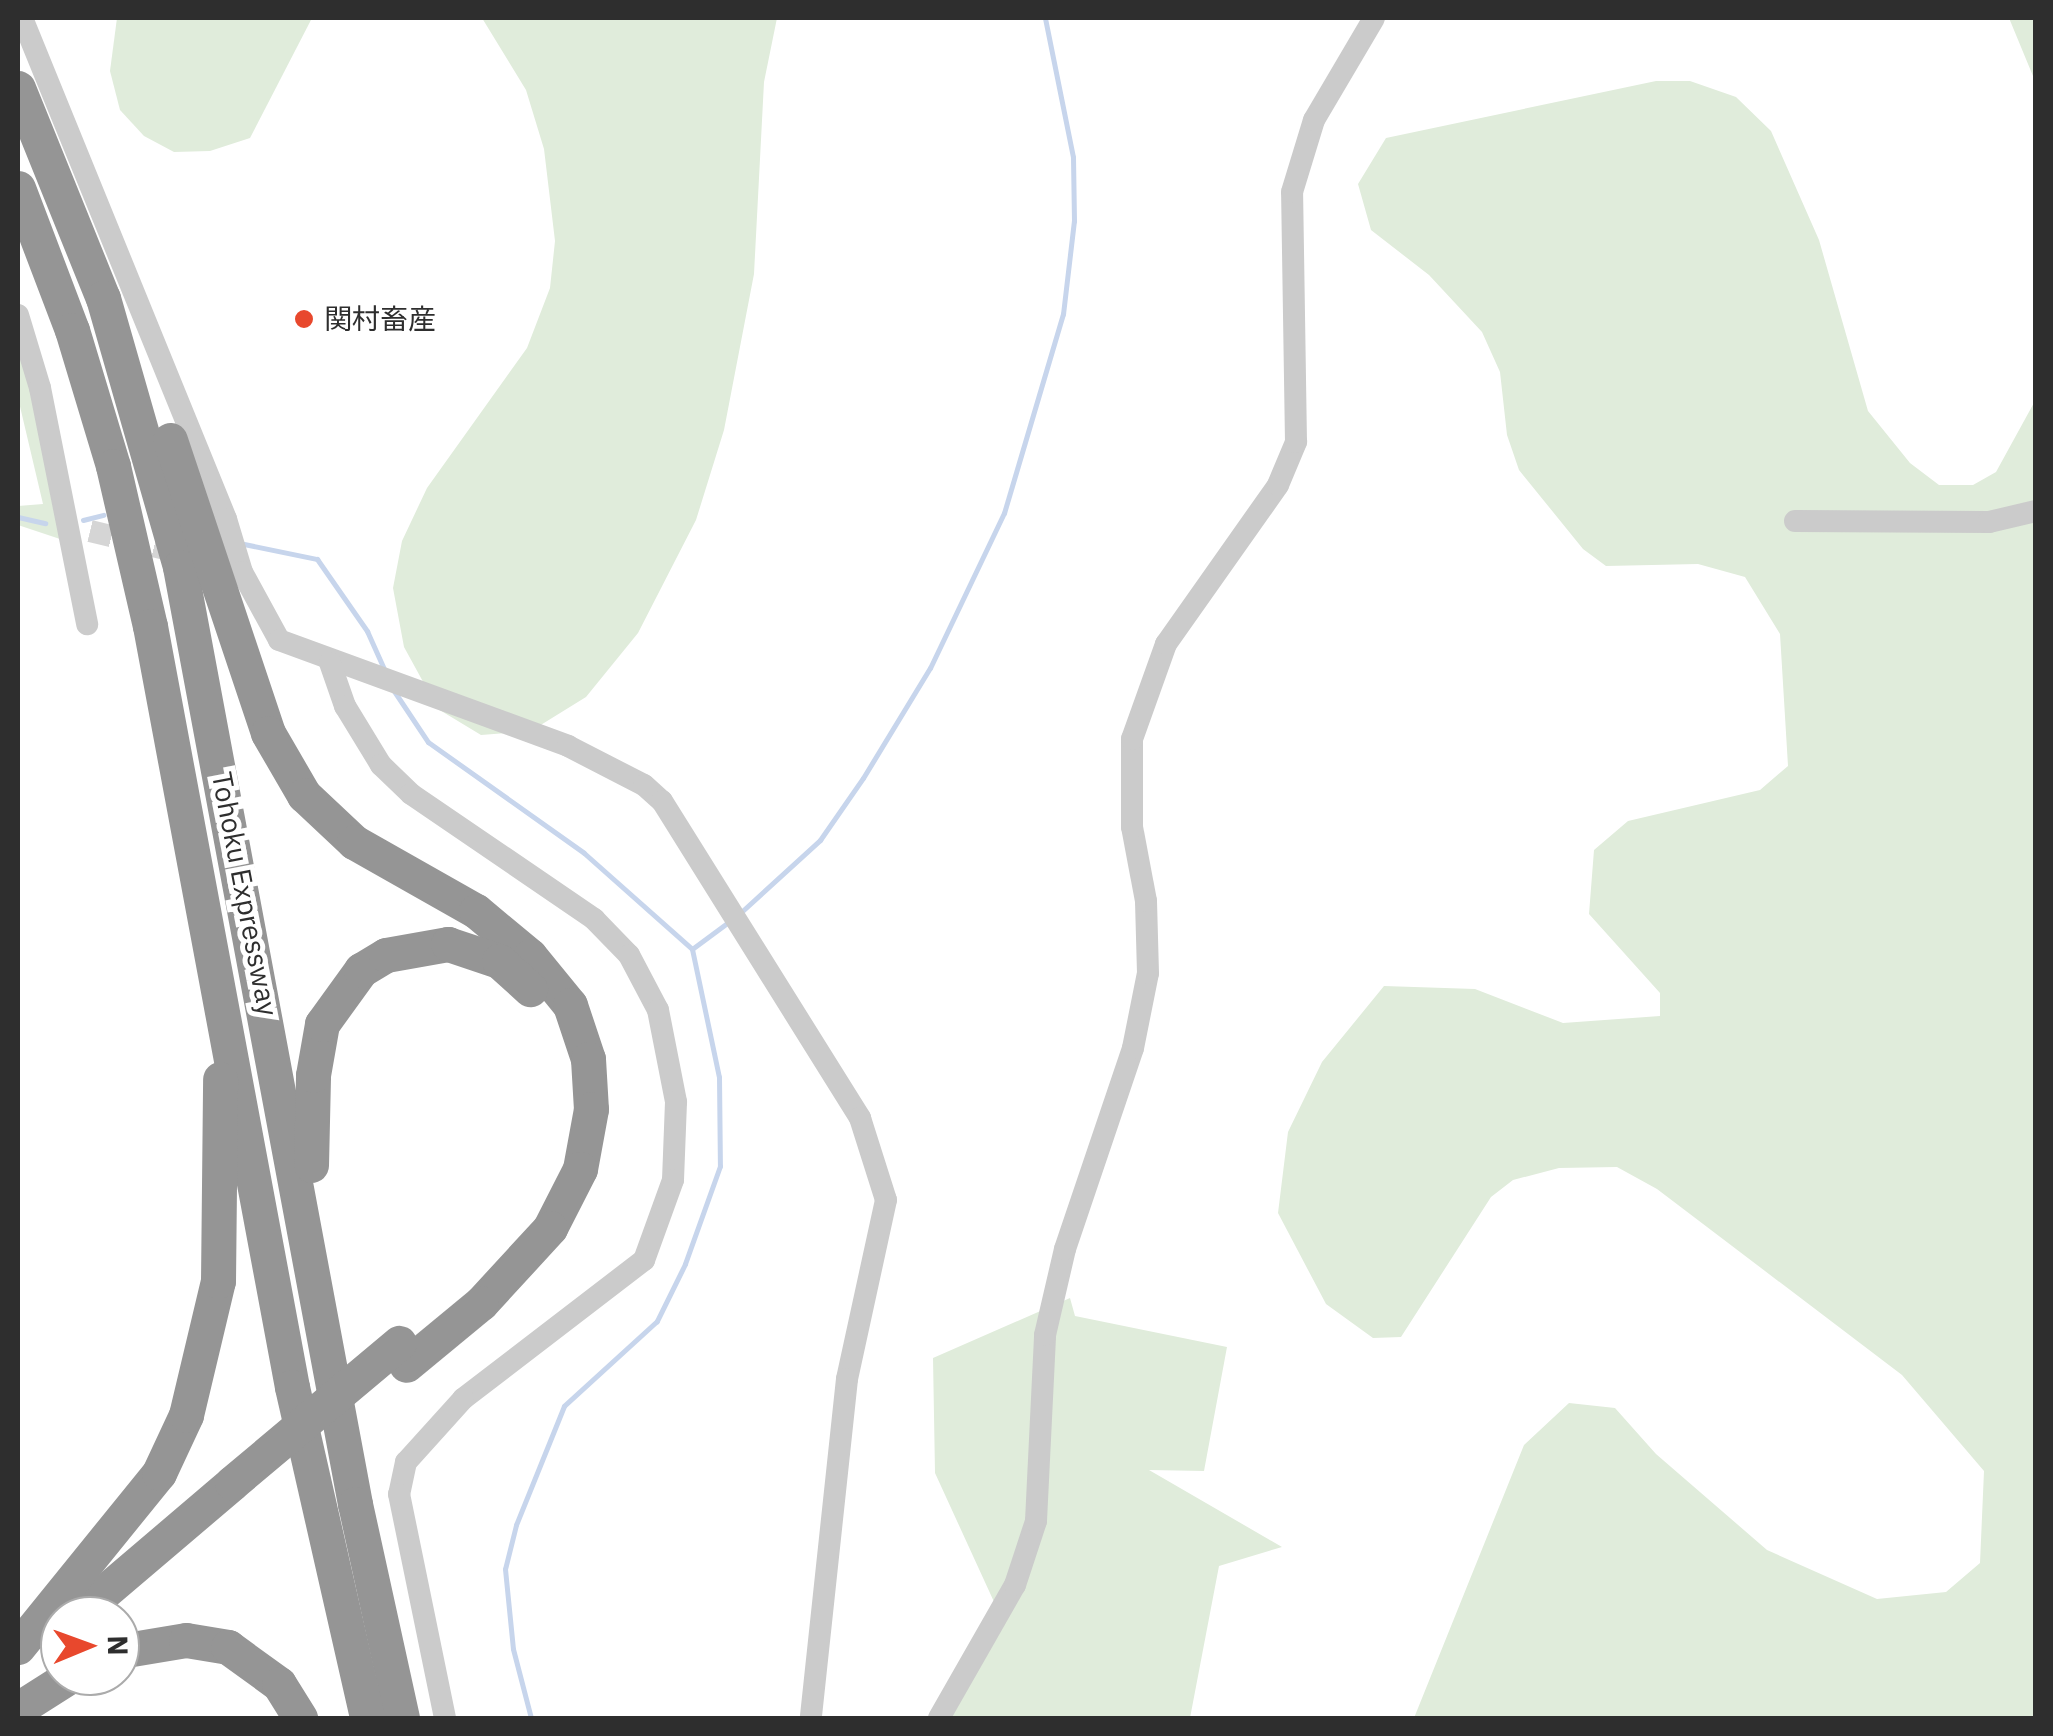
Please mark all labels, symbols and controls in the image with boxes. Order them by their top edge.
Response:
place label: 関村畜産 [324,302,436,336]
marker: 関村畜産 [293,308,315,330]
street label: Tohoku Expressway [205,769,285,1019]
north arrow [40,1596,140,1696]
text: N [100,1635,137,1656]

